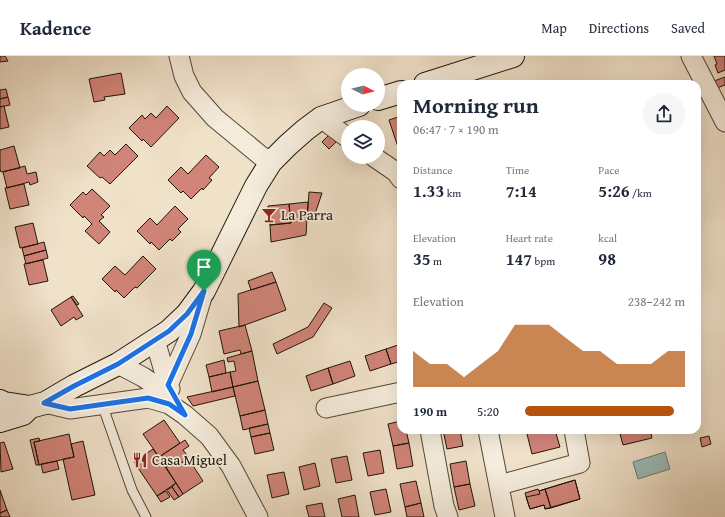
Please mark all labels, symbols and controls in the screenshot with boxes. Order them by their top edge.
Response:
text: Kadence [20,14,91,42]
text: Map [541,18,567,38]
text: Directions [589,18,649,38]
text: Saved [671,18,705,38]
north arrow [341,68,385,112]
map controls [341,68,385,164]
text: Morning run [413,89,539,121]
button: share [643,93,685,135]
button: layers [341,120,385,164]
text: 06:47 · 7 × 190 m [413,120,499,139]
text: Distance [413,162,452,178]
text: Time [506,162,529,178]
text: Pace [598,162,619,178]
text: 1.33 [413,178,444,203]
text: 7:14 [506,178,537,203]
text: 5:26 [598,178,630,203]
text: km [444,185,461,201]
text: /km [630,185,652,201]
place label: La Parra [281,204,333,225]
bar icon: La Parra [260,206,278,224]
text: Elevation [413,230,456,246]
text: Heart rate [506,230,553,246]
text: kcal [598,230,617,246]
text: 35 [413,246,431,271]
text: 147 [506,246,532,271]
text: 98 [598,246,616,271]
pin [187,250,221,291]
text: m [431,253,442,269]
text: bpm [532,253,555,269]
icon: arrive [193,256,215,278]
text: Elevation [413,292,464,311]
text: 238–242 m [628,292,685,311]
text: 190 m [413,402,447,421]
text: 5:20 [477,402,499,421]
place label: Casa Miguel [152,449,227,470]
restaurant icon: Casa Miguel [131,451,149,469]

